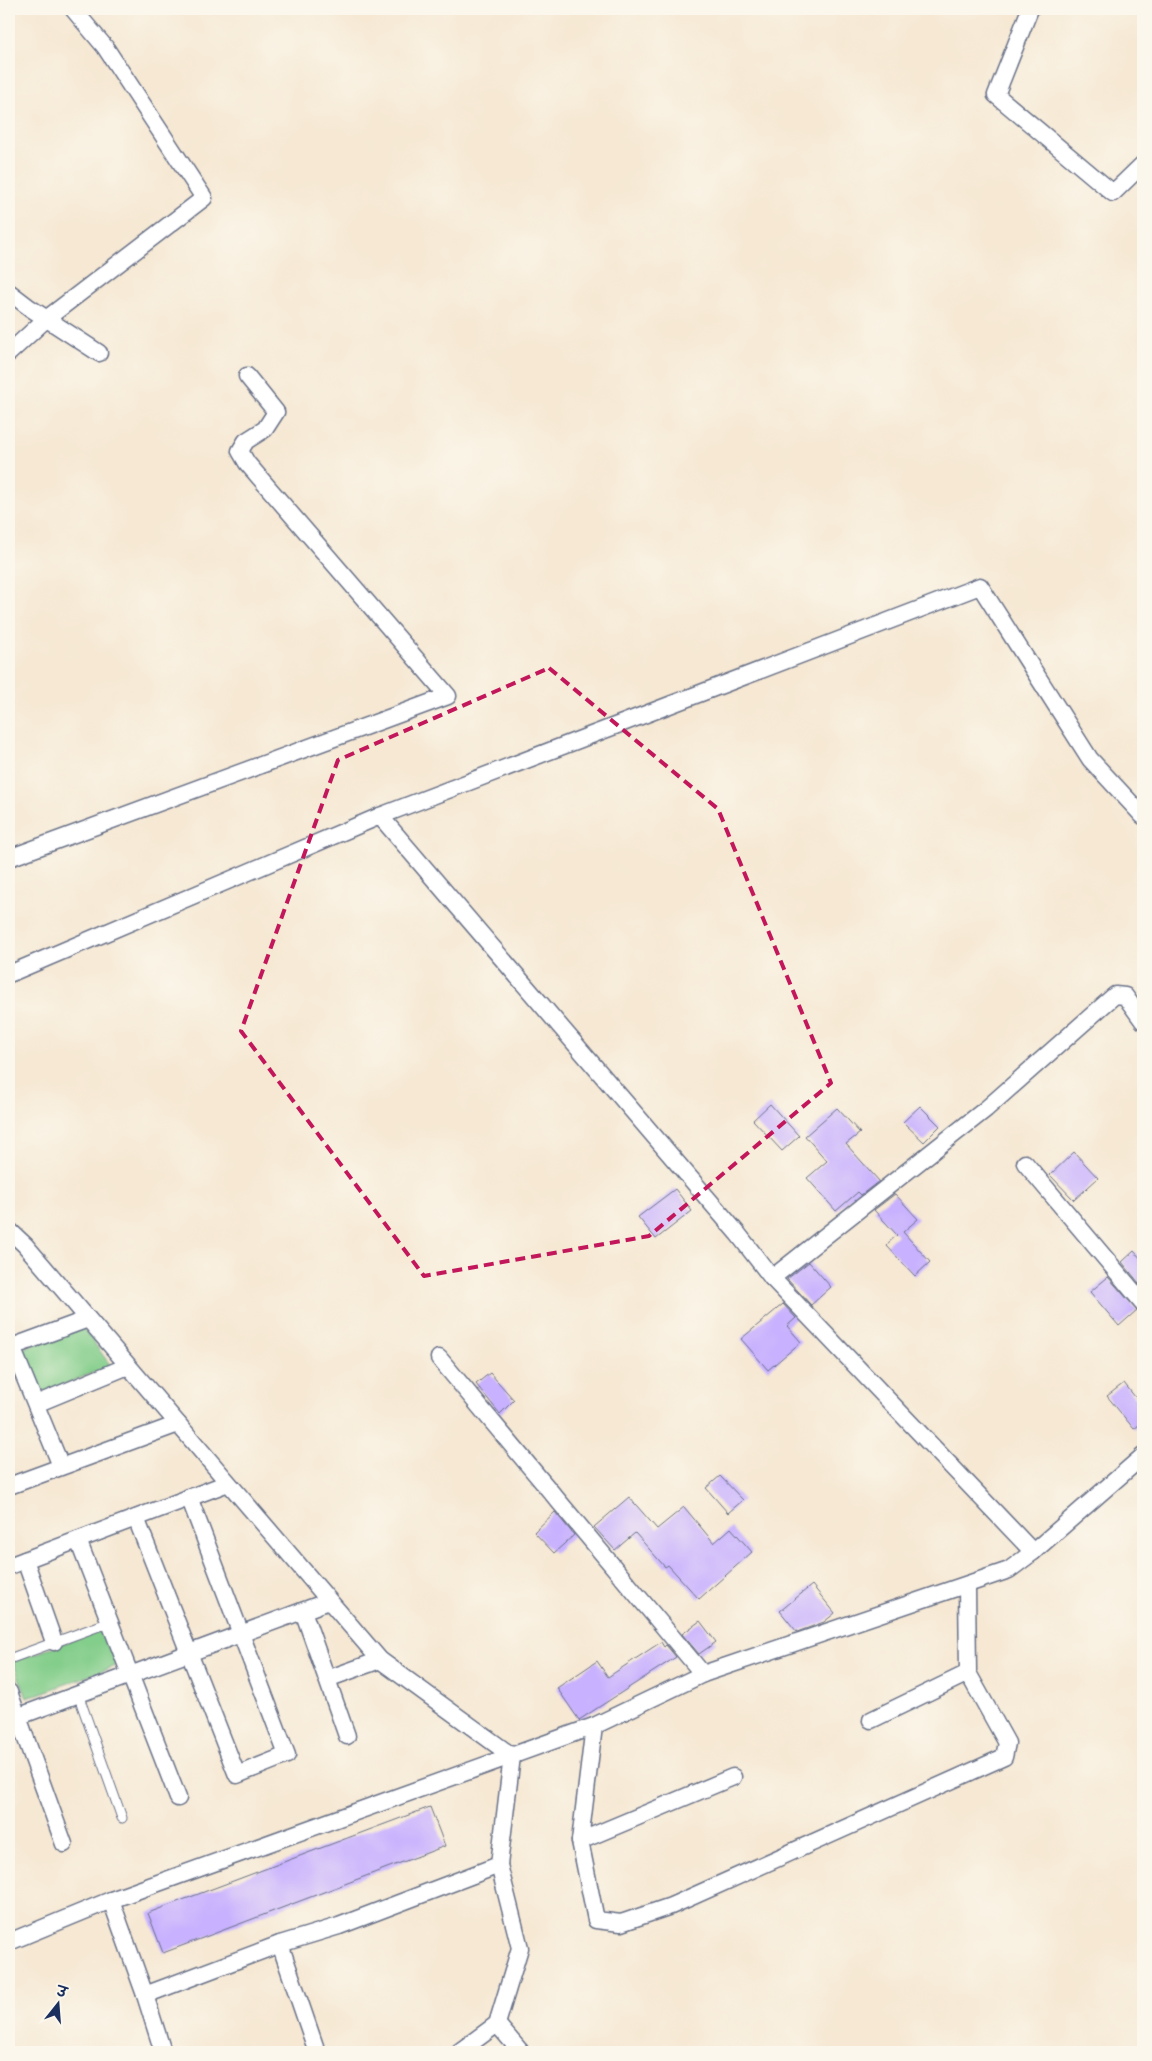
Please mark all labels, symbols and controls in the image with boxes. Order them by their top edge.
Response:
north arrow [32,1978,82,2028]
text: उ [53,1982,70,2002]

